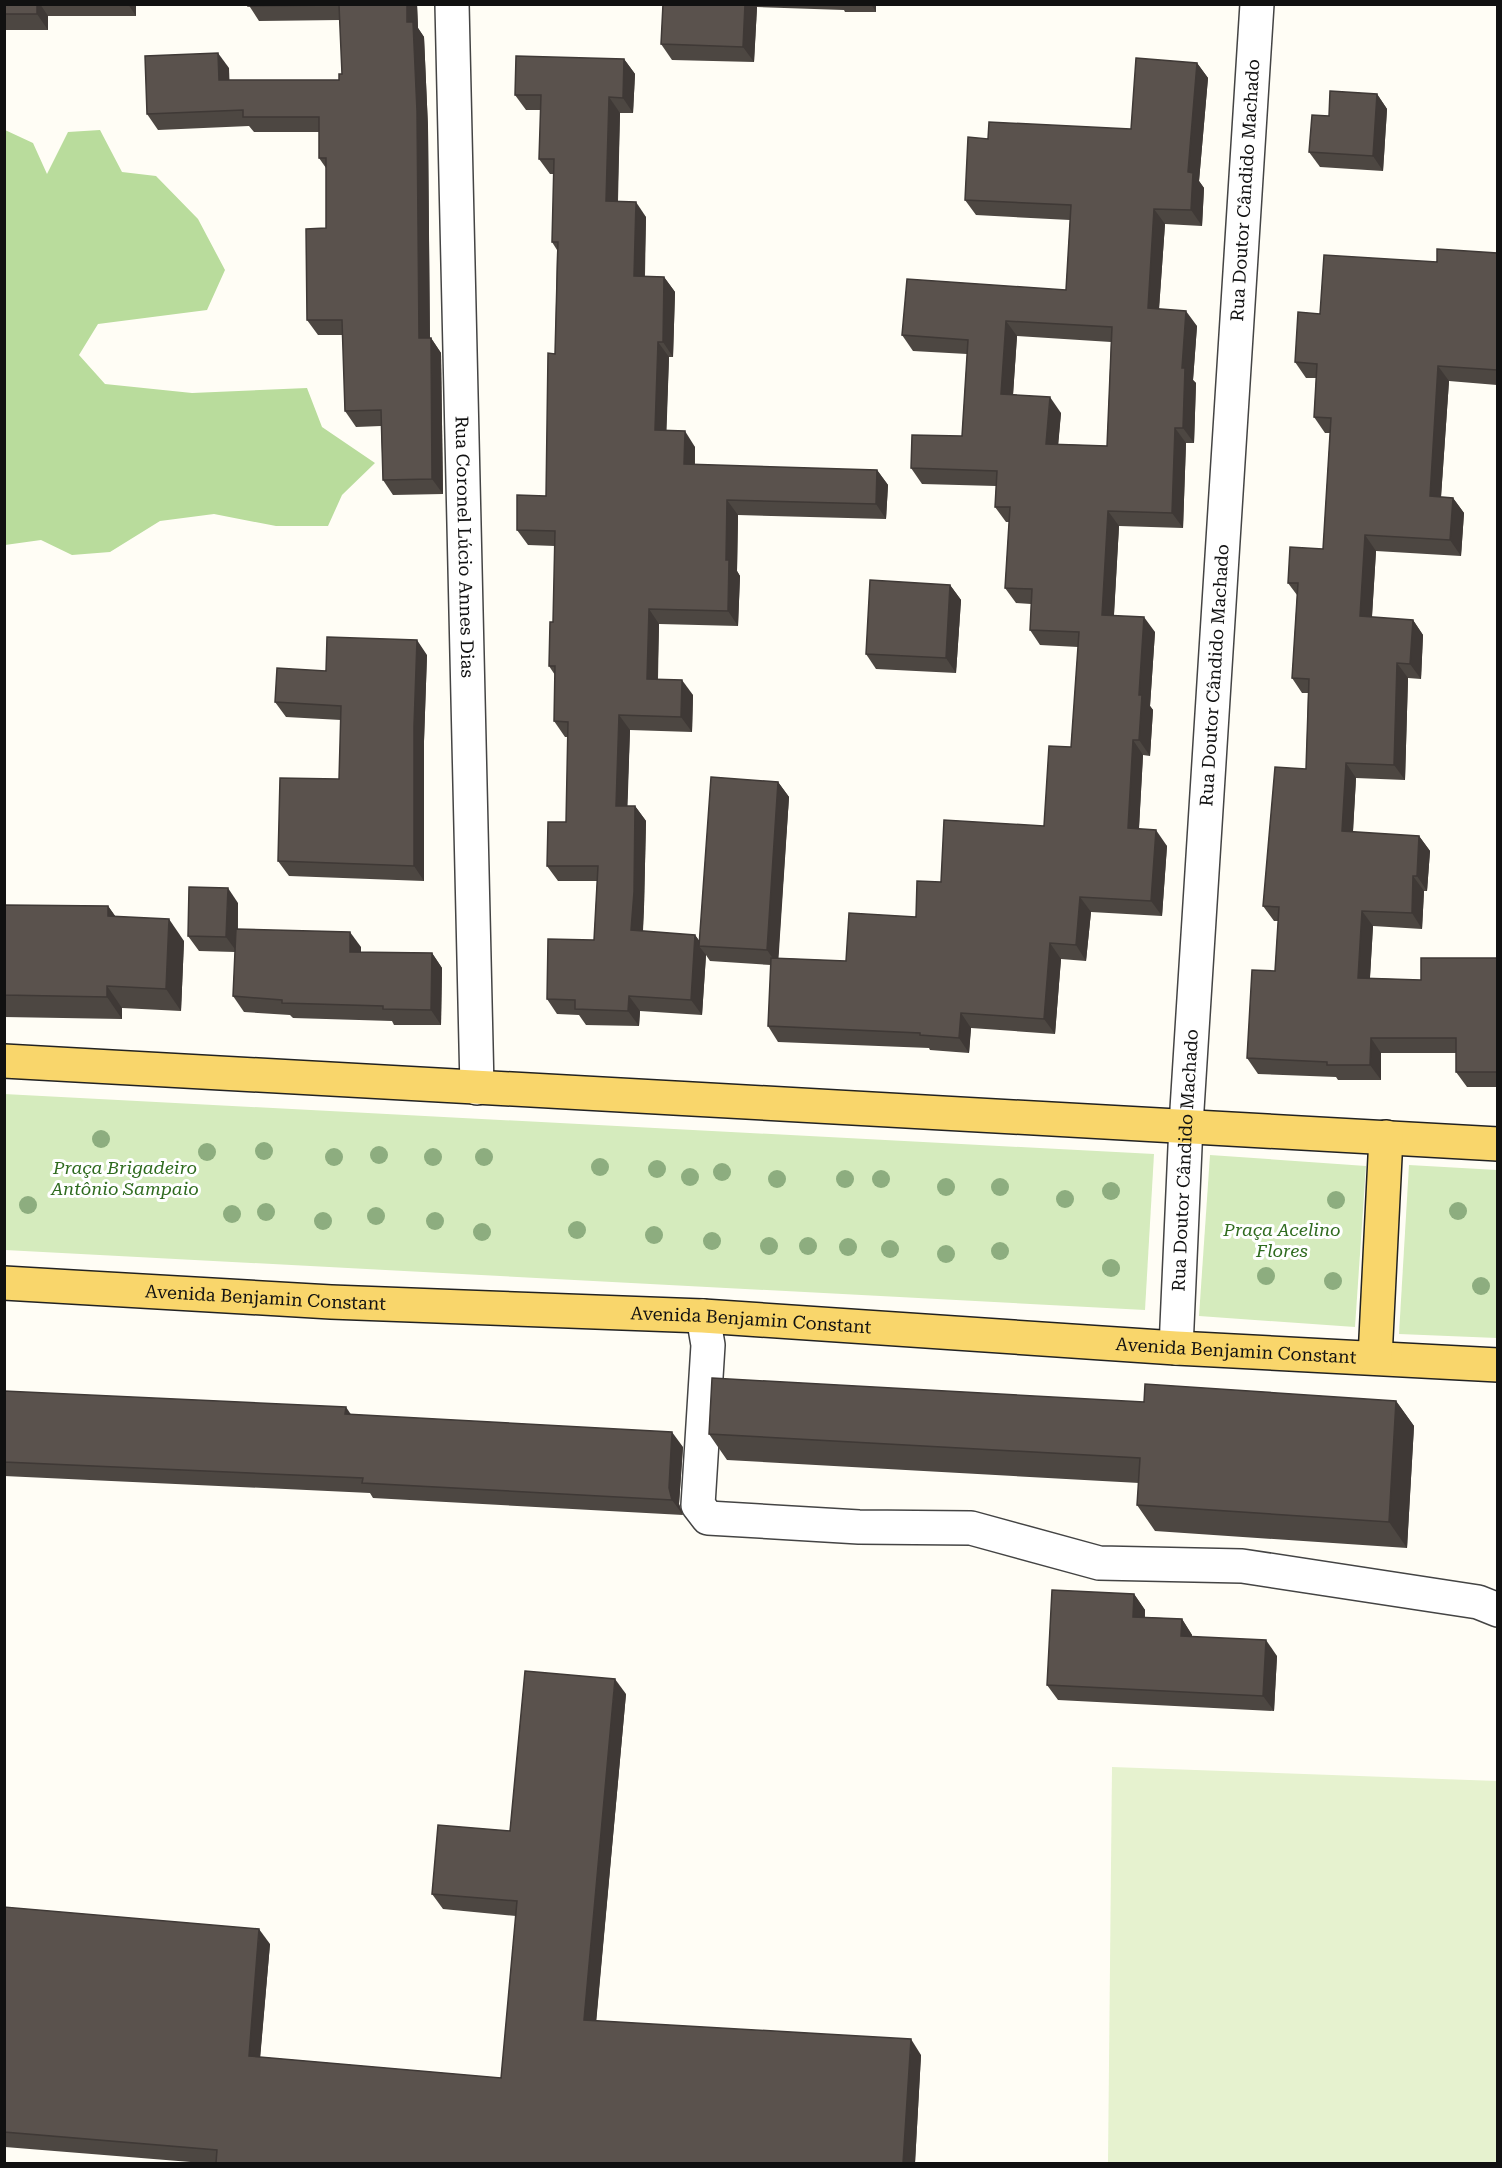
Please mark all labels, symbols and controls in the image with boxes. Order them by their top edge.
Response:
street label: Rua Doutor Cândido Machado [1226,58,1263,322]
street label: Rua Coronel Lúcio Annes Dias [451,416,479,678]
street label: Rua Doutor Cândido Machado [1195,543,1233,807]
street label: Rua Doutor Cândido Machado [1168,1028,1202,1292]
park label: Praça Brigadeiro Antônio Sampaio [50,1157,199,1199]
park label: Praça Acelino Flores [1222,1219,1341,1261]
street label: Avenida Benjamin Constant [145,1280,387,1314]
street label: Avenida Benjamin Constant [630,1302,872,1337]
street label: Avenida Benjamin Constant [1115,1333,1357,1368]

